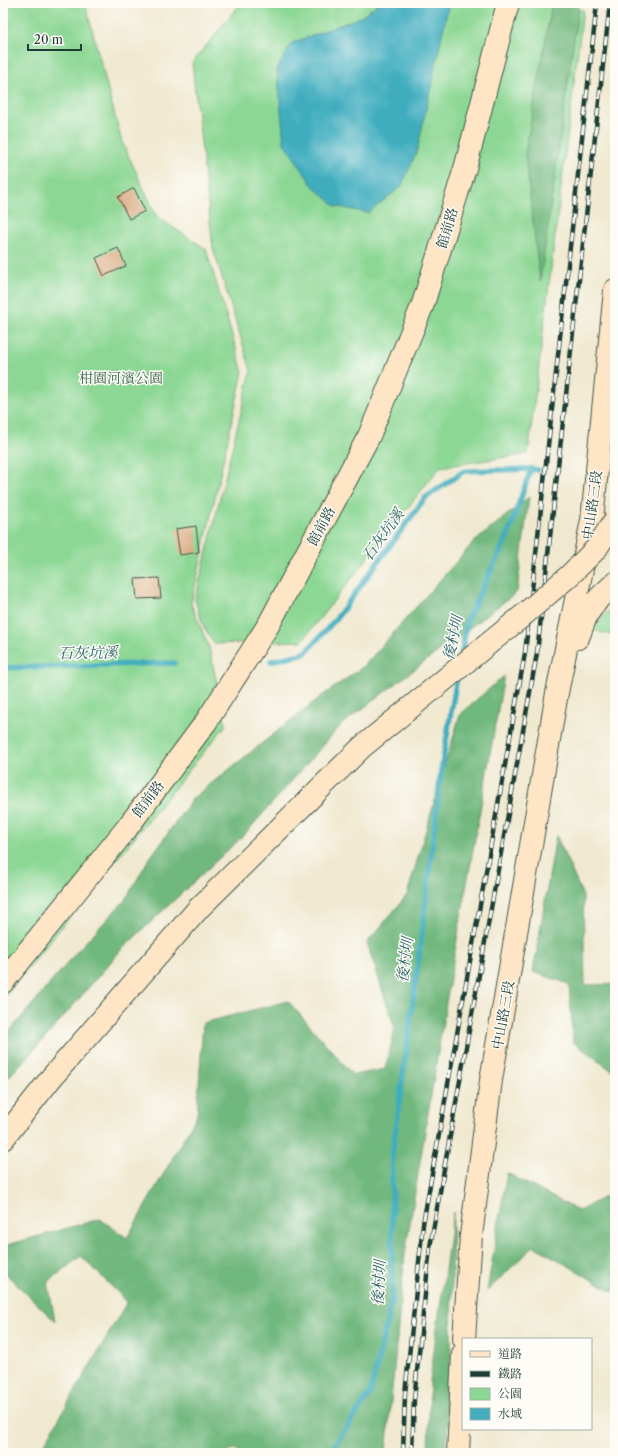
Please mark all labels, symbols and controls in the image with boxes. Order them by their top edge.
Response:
scale bar [28,26,81,52]
text: 20 m [34,32,63,47]
street label: 館前路 [432,205,462,251]
park label: 柑園河濱公園 [79,369,163,387]
street label: 中山路三段 [578,469,606,541]
street label: 館前路 [303,503,339,549]
water label: 石灰坑溪 [357,503,409,565]
water label: 後村圳 [439,611,467,662]
water label: 石灰坑溪 [58,642,120,663]
street label: 館前路 [128,777,168,821]
water label: 後村圳 [392,933,417,983]
street label: 中山路三段 [488,979,518,1051]
water label: 後村圳 [368,1257,389,1306]
legend [462,1338,592,1430]
text: 道路 [498,1346,522,1361]
text: 鐵路 [498,1366,522,1381]
text: 公園 [498,1386,522,1401]
text: 水域 [498,1406,522,1421]

